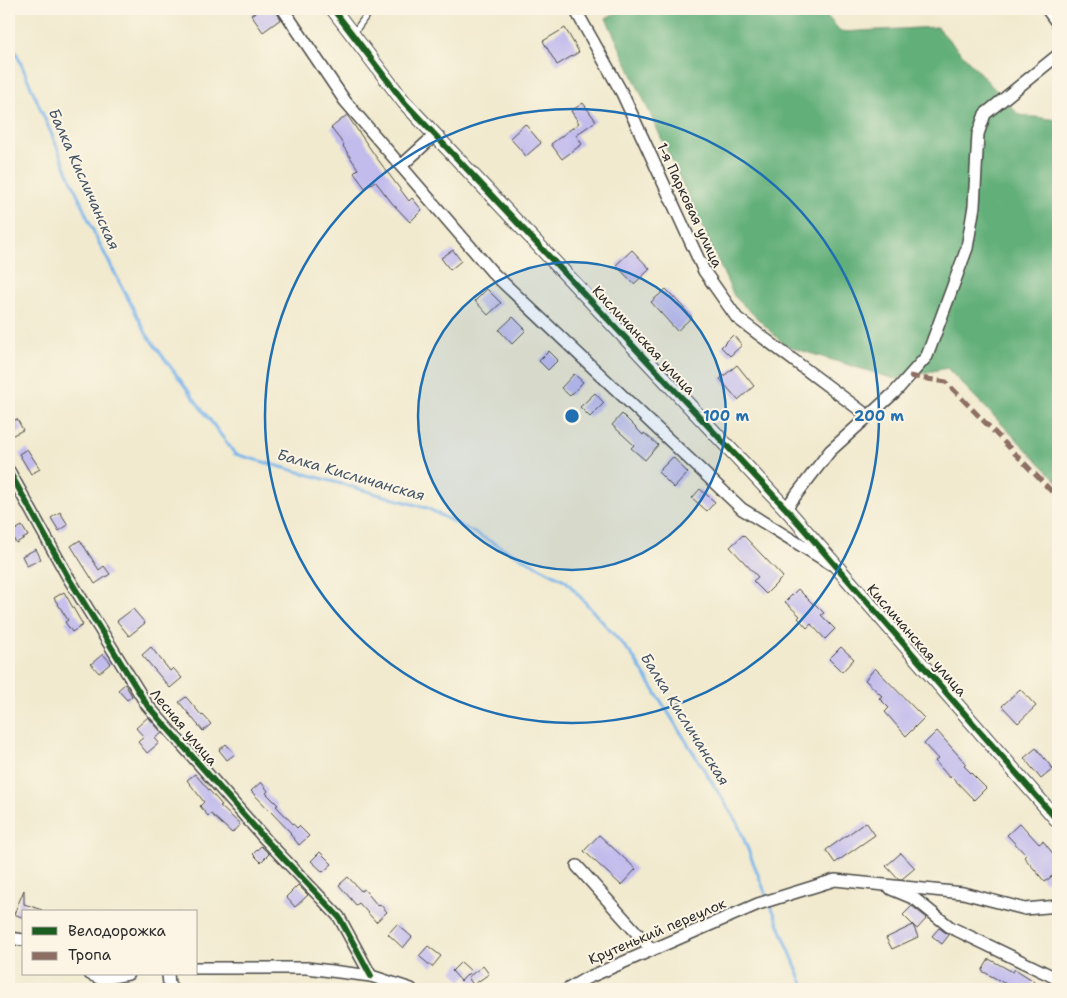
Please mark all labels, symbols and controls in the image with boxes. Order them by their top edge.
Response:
water label: Балка Кисличанская [44,105,124,253]
street label: 1-я Парковая улица [653,140,727,271]
street label: Кисличанская улица [589,282,700,399]
text: 100 m [703,406,749,426]
text: 200 m [854,406,904,426]
centre of rings [563,407,581,425]
water label: Балка Кисличанская [275,444,427,506]
street label: Кисличанская улица [863,580,971,700]
water label: Балка Кисличанская [636,649,734,789]
street label: Лесная улица [146,685,222,770]
street label: Крутенький переулок [586,894,729,968]
legend [22,910,198,976]
text: Велодорожка [68,921,167,941]
text: Тропа [68,945,112,965]

